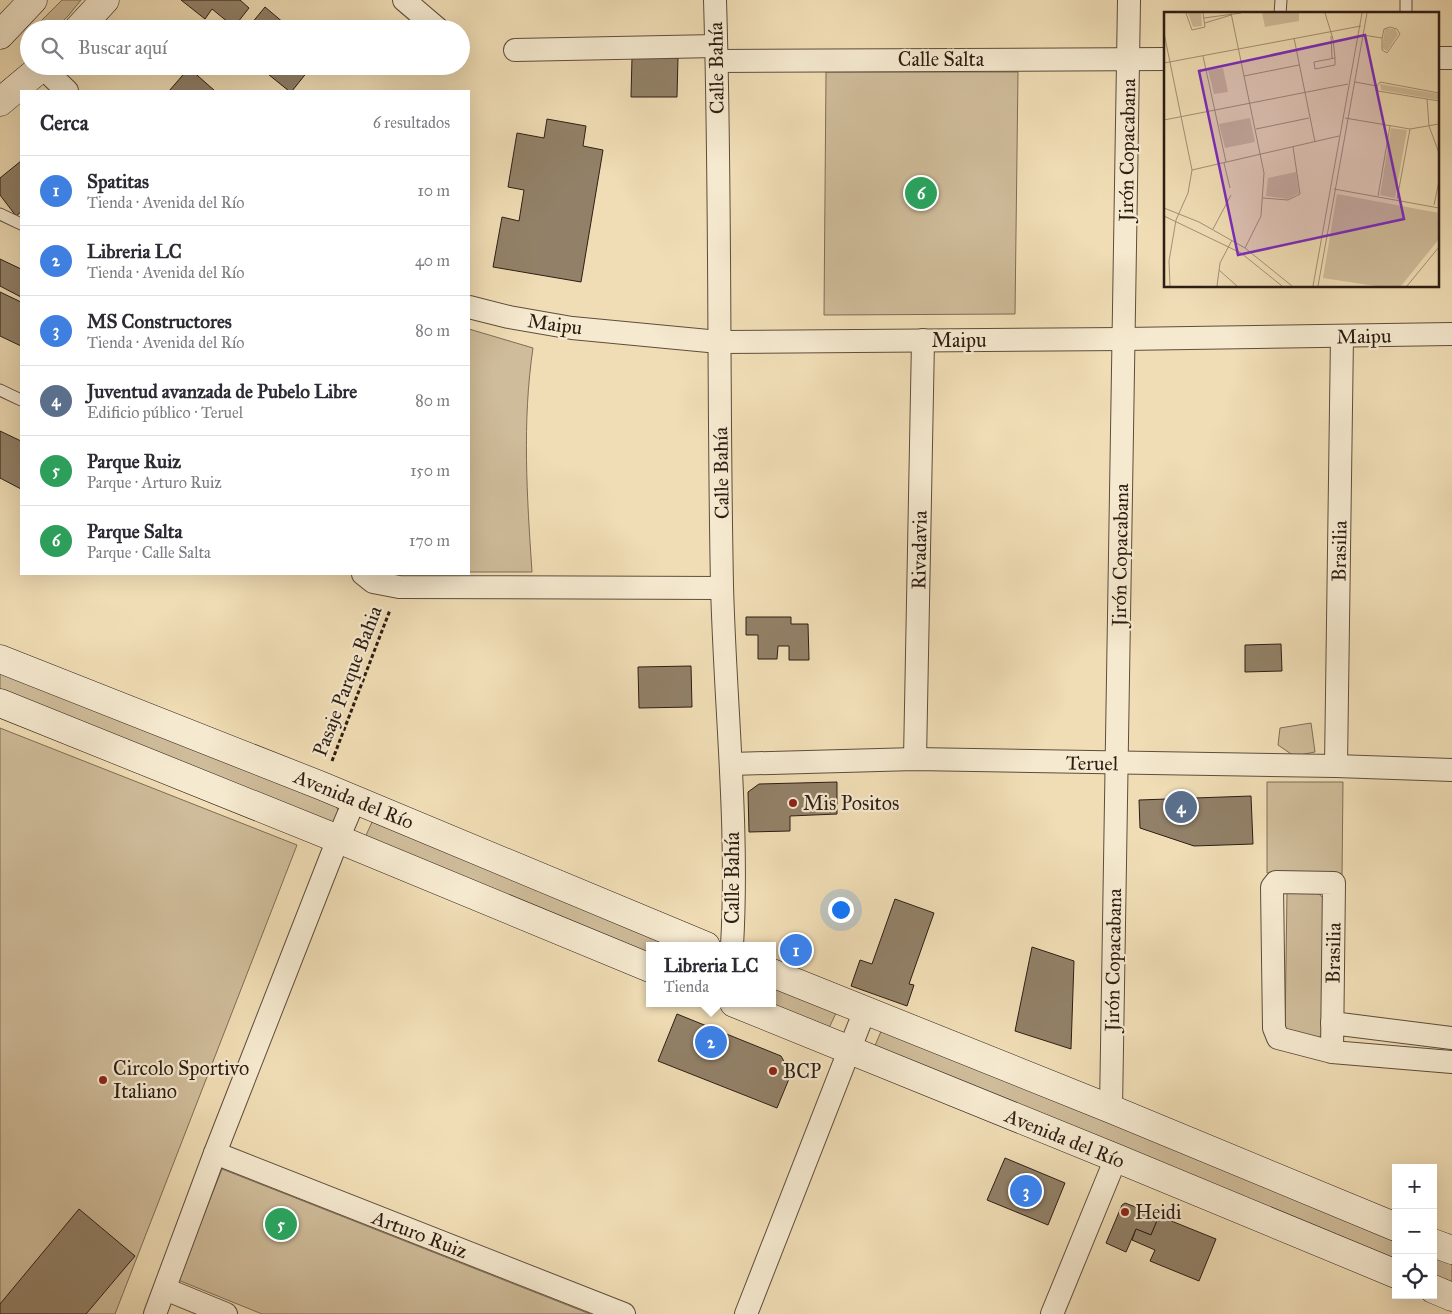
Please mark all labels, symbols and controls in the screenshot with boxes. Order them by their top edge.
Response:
inset map [1164,12,1440,288]
search box [20,20,470,75]
street label: Calle Bahía [703,21,729,114]
icon: search [38,34,66,62]
text: Buscar aquí [78,36,167,59]
street label: Calle Salta [898,47,985,71]
street label: Jirón Copacabana [1114,78,1141,224]
text: Cerca [40,110,89,136]
text: 6 resultados [373,113,450,132]
text: Spatitas [87,170,149,193]
pin: 6 [905,174,937,212]
text: 1 [53,181,59,200]
text: 10 m [418,181,450,200]
text: Tienda · Avenida del Río [87,193,245,212]
text: Libreria LC [87,240,182,263]
text: 2 [52,251,60,270]
text: 40 m [415,251,450,270]
text: Tienda · Avenida del Río [87,263,245,282]
street label: Maipu [526,308,584,340]
text: MS Constructores [87,310,232,333]
text: 3 [53,321,59,340]
text: 80 m [415,321,450,340]
street label: Maipu [1336,324,1392,348]
street label: Maipu [931,328,987,352]
text: Tienda · Avenida del Río [87,333,245,352]
text: Juventud avanzada de Pubelo Libre [87,380,357,403]
text: 4 [52,391,60,410]
text: 80 m [415,391,450,410]
text: Edificio público · Teruel [87,403,243,422]
street label: Calle Bahía [708,426,734,519]
text: Parque Ruiz [87,450,181,473]
text: 5 [52,461,60,480]
text: 150 m [410,461,450,480]
text: Parque · Arturo Ruiz [87,473,222,492]
street label: Jirón Copacabana [1107,483,1134,629]
street label: Rivadavia [906,510,932,590]
text: Parque Salta [87,520,183,543]
street label: Brasilia [1326,520,1352,582]
text: 6 [52,531,60,550]
text: 170 m [409,531,450,550]
text: Parque · Calle Salta [87,543,211,562]
street label: Pasaje Parque Bahia [307,602,388,760]
street label: Teruel [1066,751,1119,775]
street label: Avenida del Río [290,764,417,834]
pin: 4 [1165,788,1197,826]
place label: Mis Positos [803,791,899,815]
marker: Mis Positos [787,797,799,809]
street label: Calle Bahía [720,831,744,924]
street label: Jirón Copacabana [1100,888,1127,1034]
your location [828,897,854,923]
street label: Brasilia [1320,922,1346,984]
pin: 1 [780,931,812,969]
popup [646,942,776,1007]
text: Libreria LC [664,954,758,977]
text: Tienda [664,977,709,996]
pin: 2 [695,1023,727,1061]
place label: Circolo Sportivo Italiano [113,1056,249,1103]
place label: BCP [783,1059,821,1083]
marker: BCP [767,1065,779,1077]
marker: Circolo Sportivo Italiano [97,1074,109,1086]
street label: Avenida del Río [1001,1103,1128,1173]
map controls [1392,1164,1437,1299]
button: + [1392,1164,1437,1209]
pin: 3 [1010,1172,1042,1210]
place label: Heidi [1135,1200,1182,1224]
pin: 5 [265,1205,297,1243]
street label: Arturo Ruiz [368,1205,471,1263]
marker: Heidi [1119,1206,1131,1218]
button: − [1392,1209,1437,1254]
button: locate [1392,1254,1437,1299]

